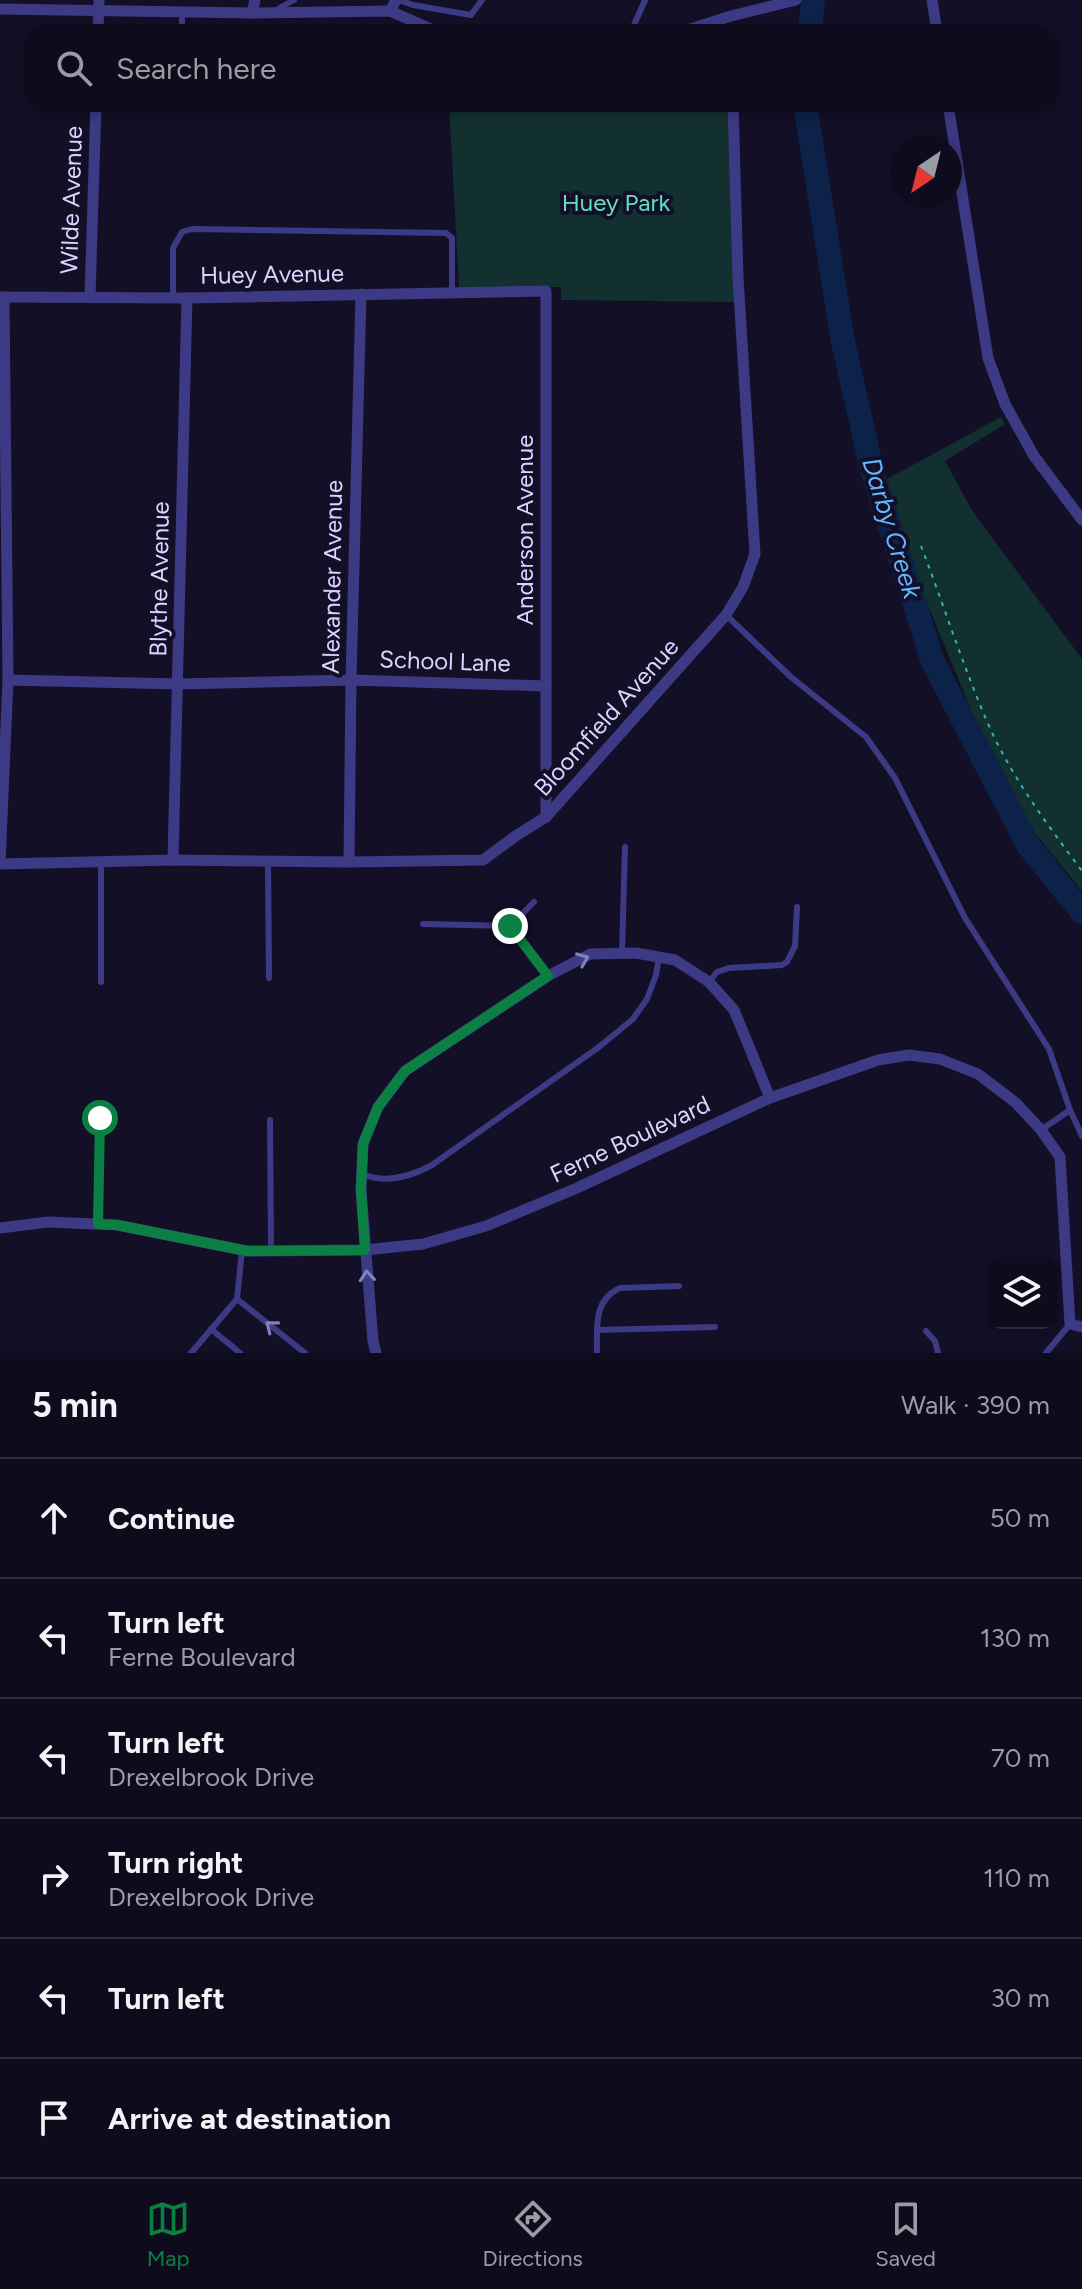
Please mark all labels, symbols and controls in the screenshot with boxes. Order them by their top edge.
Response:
search box [24,24,1058,112]
icon: search [52,46,96,90]
text: Search here [116,50,276,87]
street label: Wilde Avenue [54,125,88,275]
north arrow [890,136,962,208]
park label: Huey Park [562,188,671,217]
street label: Huey Avenue [200,258,344,290]
street label: Anderson Avenue [510,435,539,625]
water label: Darby Creek [855,454,929,604]
street label: Alexander Avenue [316,480,348,674]
street label: Blythe Avenue [143,501,175,657]
street label: Bloomfield Avenue [528,632,684,802]
street label: School Lane [379,644,511,678]
route end [492,908,528,944]
one-way arrow [576,952,590,969]
street label: Ferne Boulevard [545,1089,715,1189]
route start [82,1100,118,1136]
map controls [986,1257,1058,1329]
button: layers [986,1257,1058,1329]
one-way arrow [359,1269,376,1282]
one-way arrow [266,1321,280,1336]
text: 5 min [32,1385,118,1426]
text: Walk · 390 m [901,1389,1050,1421]
icon: ahead [32,1496,76,1540]
text: Continue [108,1500,235,1537]
text: 50 m [990,1502,1050,1534]
text: Turn left [108,1604,225,1641]
icon: left [32,1616,76,1660]
text: 130 m [980,1622,1050,1654]
text: Ferne Boulevard [108,1641,296,1673]
text: Turn left [108,1724,225,1761]
icon: left [32,1736,76,1780]
text: 70 m [991,1742,1050,1774]
text: Drexelbrook Drive [108,1761,314,1793]
text: Turn right [108,1844,243,1881]
icon: right [32,1856,76,1900]
text: 110 m [983,1862,1050,1894]
text: Drexelbrook Drive [108,1881,314,1913]
icon: left [32,1976,76,2020]
text: Turn left [108,1980,225,2017]
text: 30 m [991,1982,1050,2014]
icon: arrive [32,2096,76,2140]
text: Arrive at destination [108,2100,391,2137]
tab: Map [146,2197,190,2272]
tab: Directions [483,2197,583,2272]
tab: Saved [875,2197,936,2272]

